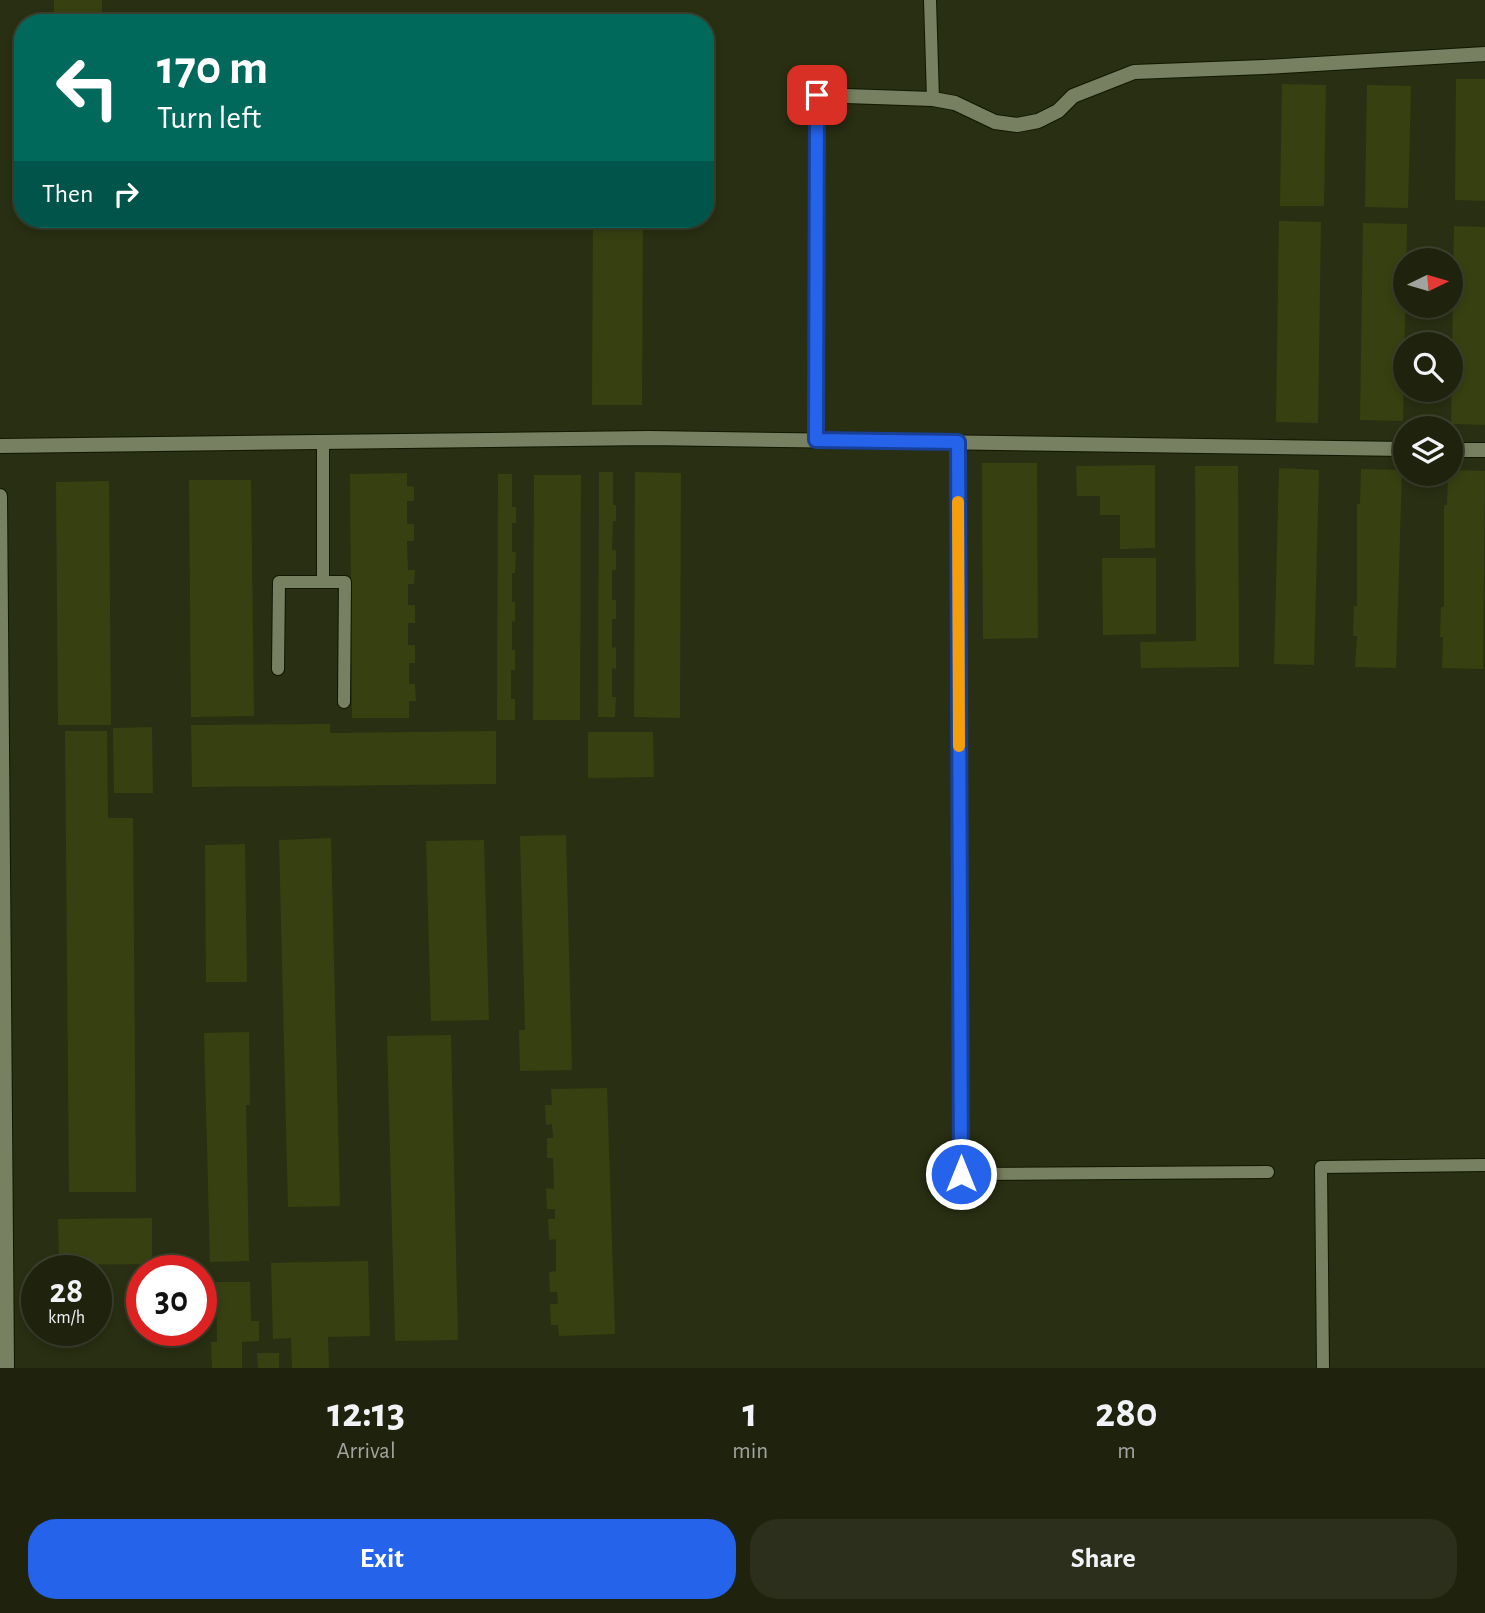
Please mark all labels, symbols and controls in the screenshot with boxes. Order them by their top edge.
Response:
icon: left [42,42,133,133]
text: 170 m [157,44,268,93]
pin [787,65,847,125]
icon: arrive [798,76,836,114]
text: Turn left [157,102,261,134]
icon: right [107,175,145,213]
text: Then [42,181,93,207]
north arrow [1393,248,1463,318]
map controls [1393,248,1463,486]
button: search [1393,332,1463,402]
button: layers [1393,416,1463,486]
position arrow [924,1137,998,1211]
speed limit sign: 30 [126,1255,217,1346]
text: 28 [50,1274,83,1309]
text: km/h [48,1309,85,1327]
text: 12:13 [327,1392,405,1434]
text: 1 [743,1392,758,1434]
text: 280 [1095,1392,1158,1434]
text: Arrival [337,1440,396,1463]
text: min [732,1440,768,1463]
text: m [1117,1440,1136,1463]
button: Exit [28,1519,736,1599]
button: Share [750,1519,1457,1599]

